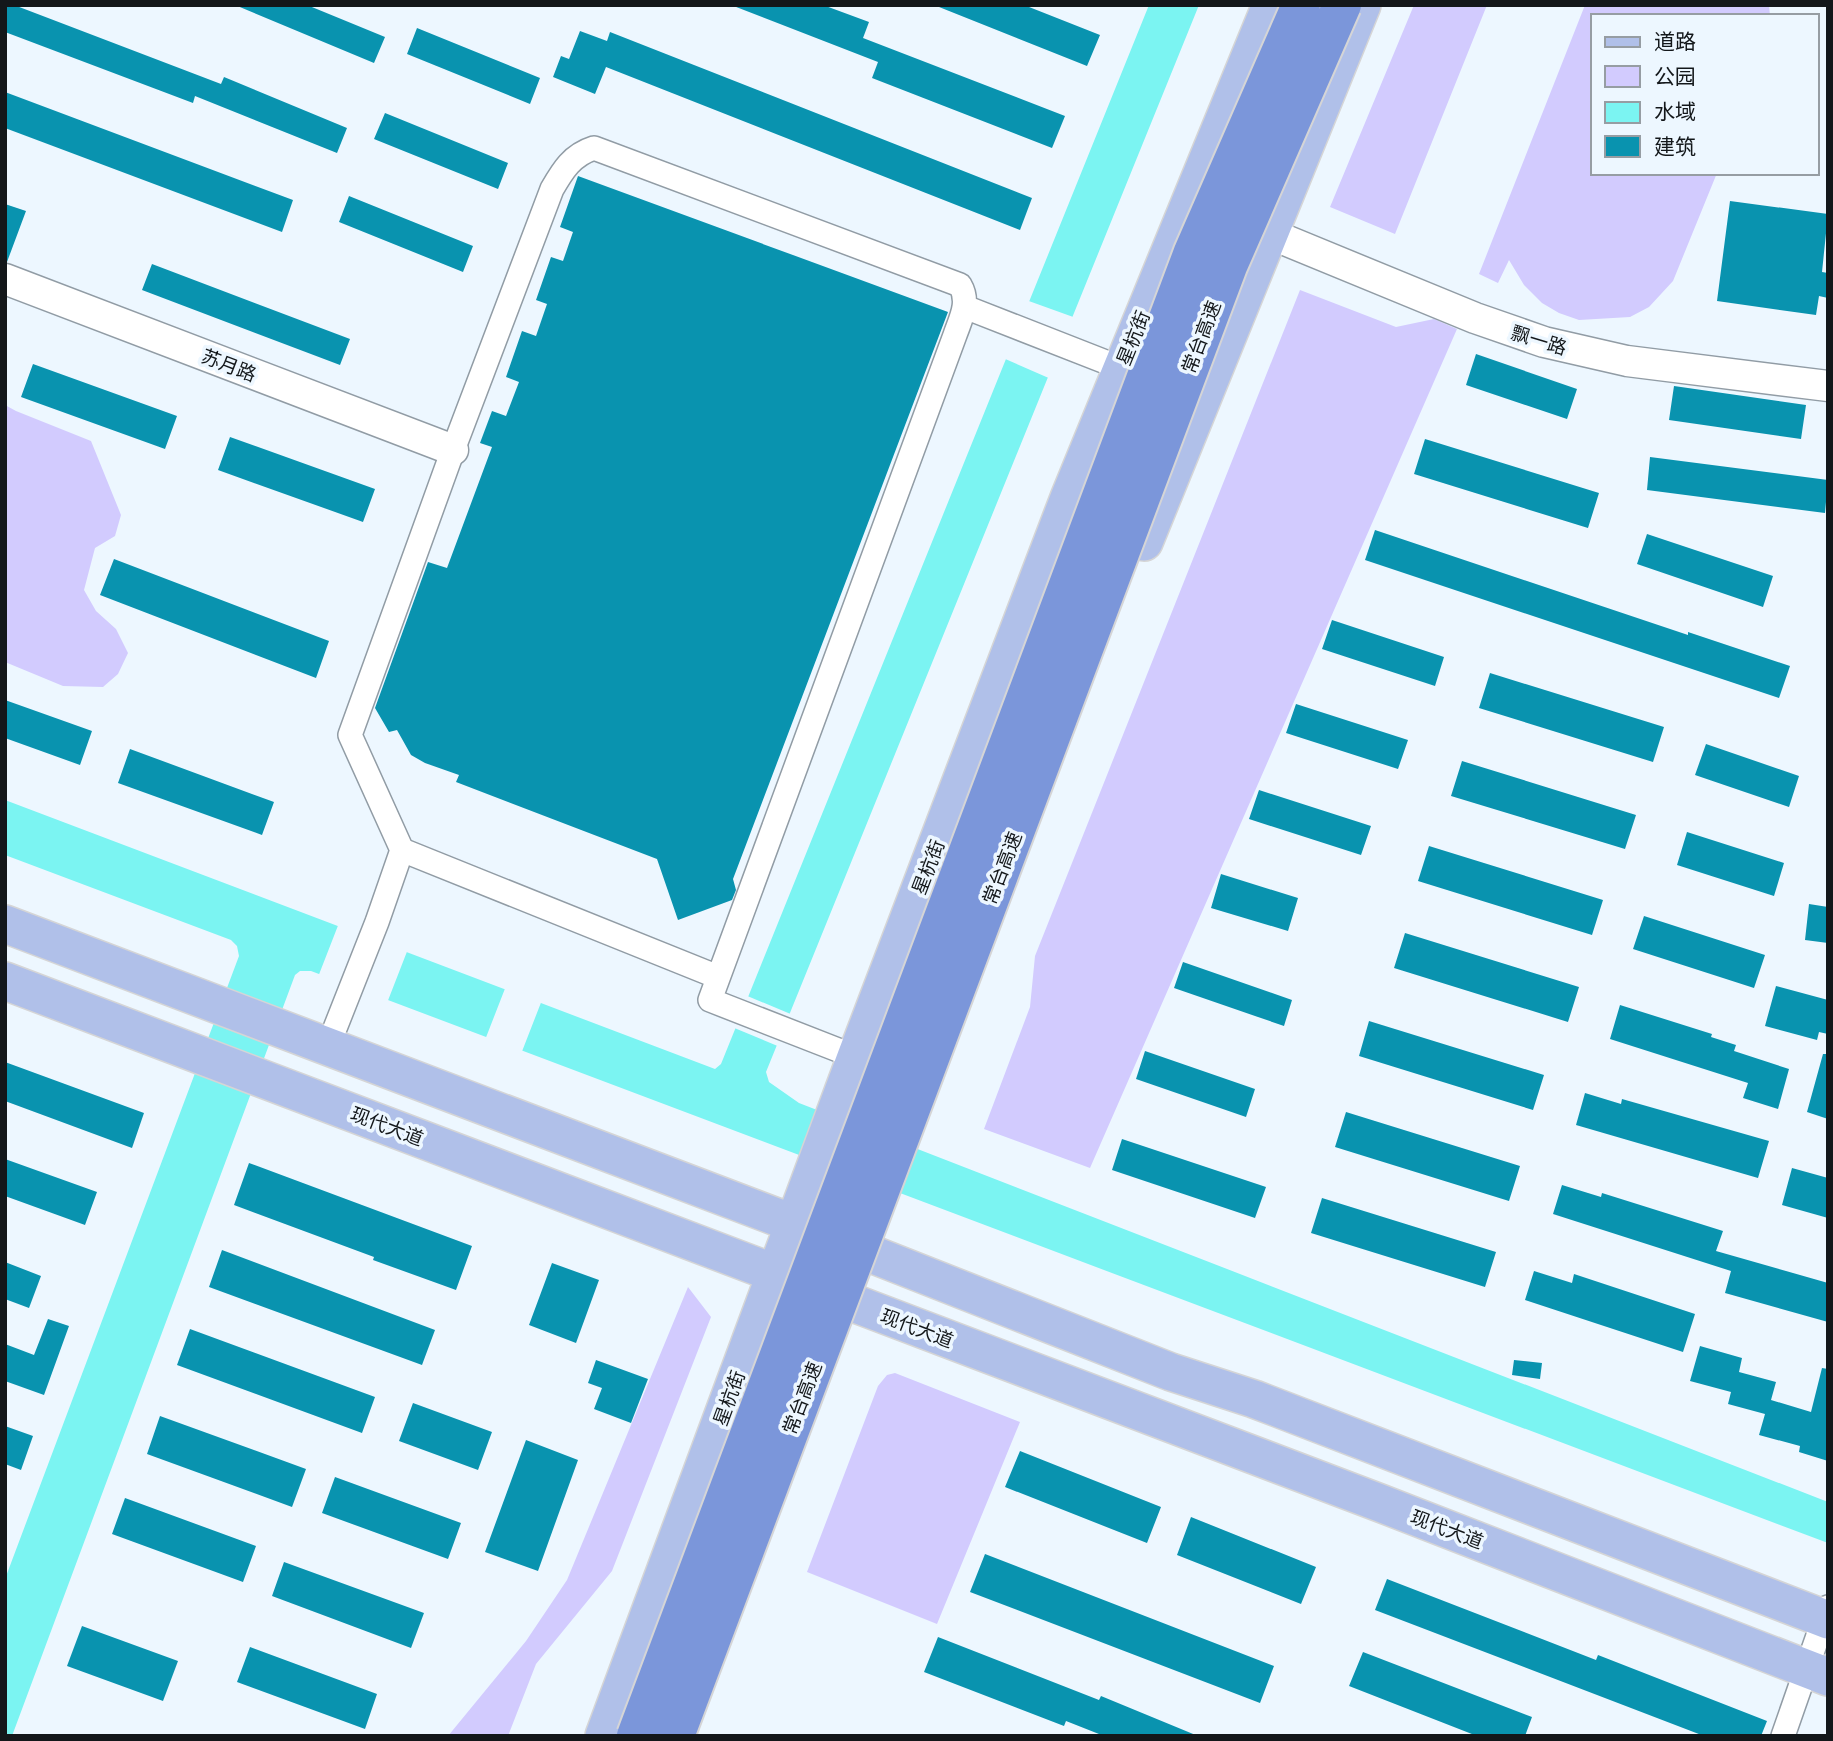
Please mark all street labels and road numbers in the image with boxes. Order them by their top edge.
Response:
street label: 常台高速 [1176,297,1226,377]
street label: 星杭街 [1111,307,1155,369]
street label: 飘一路 [1508,320,1570,360]
street label: 苏月路 [198,344,260,386]
street label: 常台高速 [977,828,1027,908]
street label: 星杭街 [907,836,949,898]
street label: 现代大道 [347,1101,427,1151]
street label: 现代大道 [877,1303,957,1353]
street label: 常台高速 [777,1358,827,1438]
street label: 星杭街 [708,1367,750,1429]
street label: 现代大道 [1407,1504,1487,1554]

